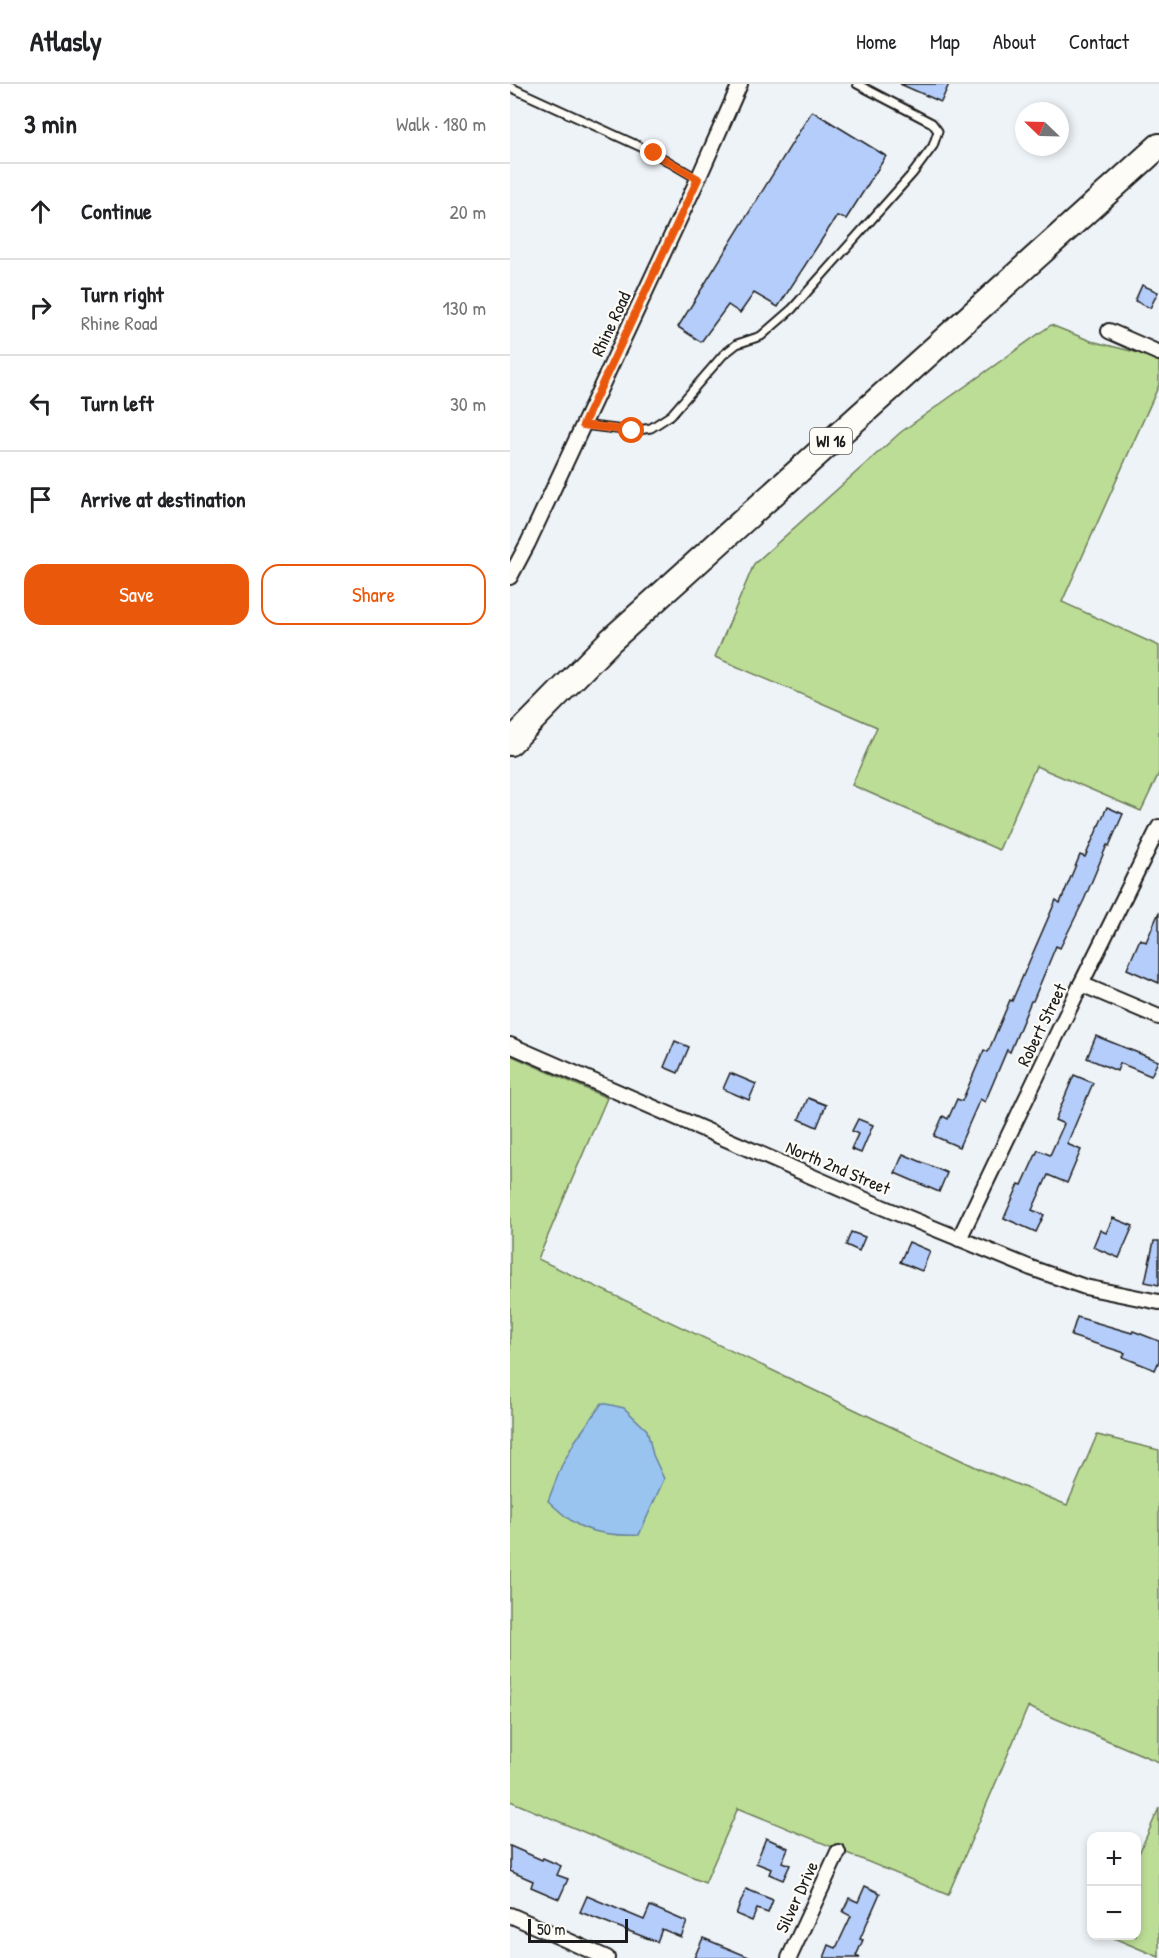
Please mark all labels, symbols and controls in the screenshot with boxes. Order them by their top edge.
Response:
text: Atlasly [30,22,102,60]
text: Home [856,27,897,56]
text: Map [930,27,960,56]
text: About [993,27,1036,56]
text: Contact [1069,27,1129,56]
north arrow [1015,102,1069,156]
text: 3 min [24,106,77,141]
text: Walk · 180 m [396,110,486,137]
route end [640,139,666,165]
icon: ahead [24,195,57,228]
text: Continue [81,196,152,226]
text: 20 m [449,198,486,225]
text: Turn right [81,279,164,309]
street label: Rhine Road [585,287,636,360]
icon: right [24,291,57,324]
text: 130 m [443,294,486,321]
text: Rhine Road [81,309,157,336]
icon: left [24,387,57,420]
text: Turn left [81,388,154,418]
text: 30 m [450,390,486,417]
route start [618,417,644,443]
road number: WI 16 [810,428,852,454]
icon: arrive [24,483,57,516]
text: Arrive at destination [81,484,246,514]
button: Save [24,564,249,625]
button: Share [261,564,486,625]
street label: Robert Street [1011,979,1073,1070]
street label: North 2nd Street [782,1134,895,1201]
map controls [1087,1832,1141,1940]
button: + [1087,1832,1141,1886]
street label: Silver Drive [769,1857,824,1937]
button: − [1087,1886,1141,1940]
scale bar [528,1916,628,1944]
text: 50 m [537,1918,566,1940]

